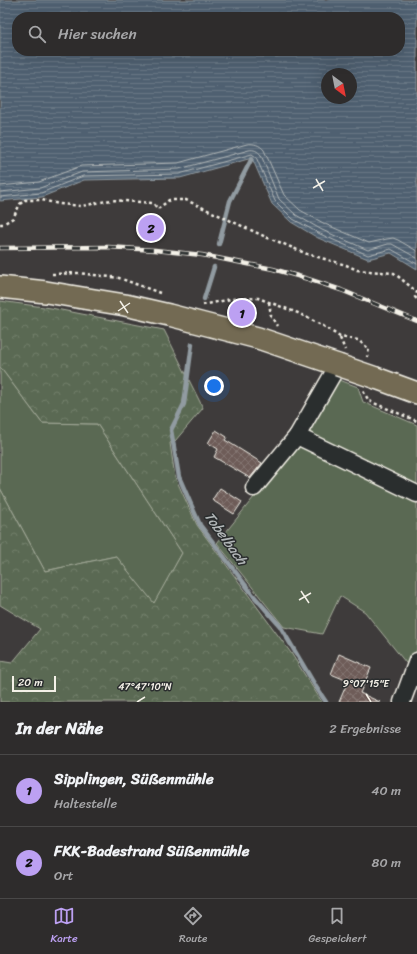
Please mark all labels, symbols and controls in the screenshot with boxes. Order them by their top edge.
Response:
search box [12,12,405,56]
text: Hier suchen [58,21,137,47]
icon: search [26,23,48,45]
north arrow [321,68,357,104]
pin: 2 [138,213,164,243]
pin: 1 [229,298,255,328]
your location [204,376,224,396]
water label: Tobelbach [197,506,255,572]
text: 20 m [18,673,43,692]
scale bar [12,674,56,693]
text: 9°07'15"E [343,675,391,693]
text: 47°47'10"N [118,678,172,696]
text: In der Nähe [16,713,103,743]
text: 2 Ergebnisse [329,717,401,740]
text: Sipplingen, Süßenmühle [54,766,214,792]
text: 1 [26,779,32,802]
text: 40 m [371,779,401,802]
text: Haltestelle [54,792,117,815]
text: FKK-Badestrand Süßenmühle [54,838,249,864]
text: 2 [25,851,33,874]
text: 80 m [372,851,401,874]
text: Ort [54,864,73,887]
tab: Karte [51,905,78,948]
tab: Route [179,905,207,948]
tab: Gespeichert [308,905,366,948]

